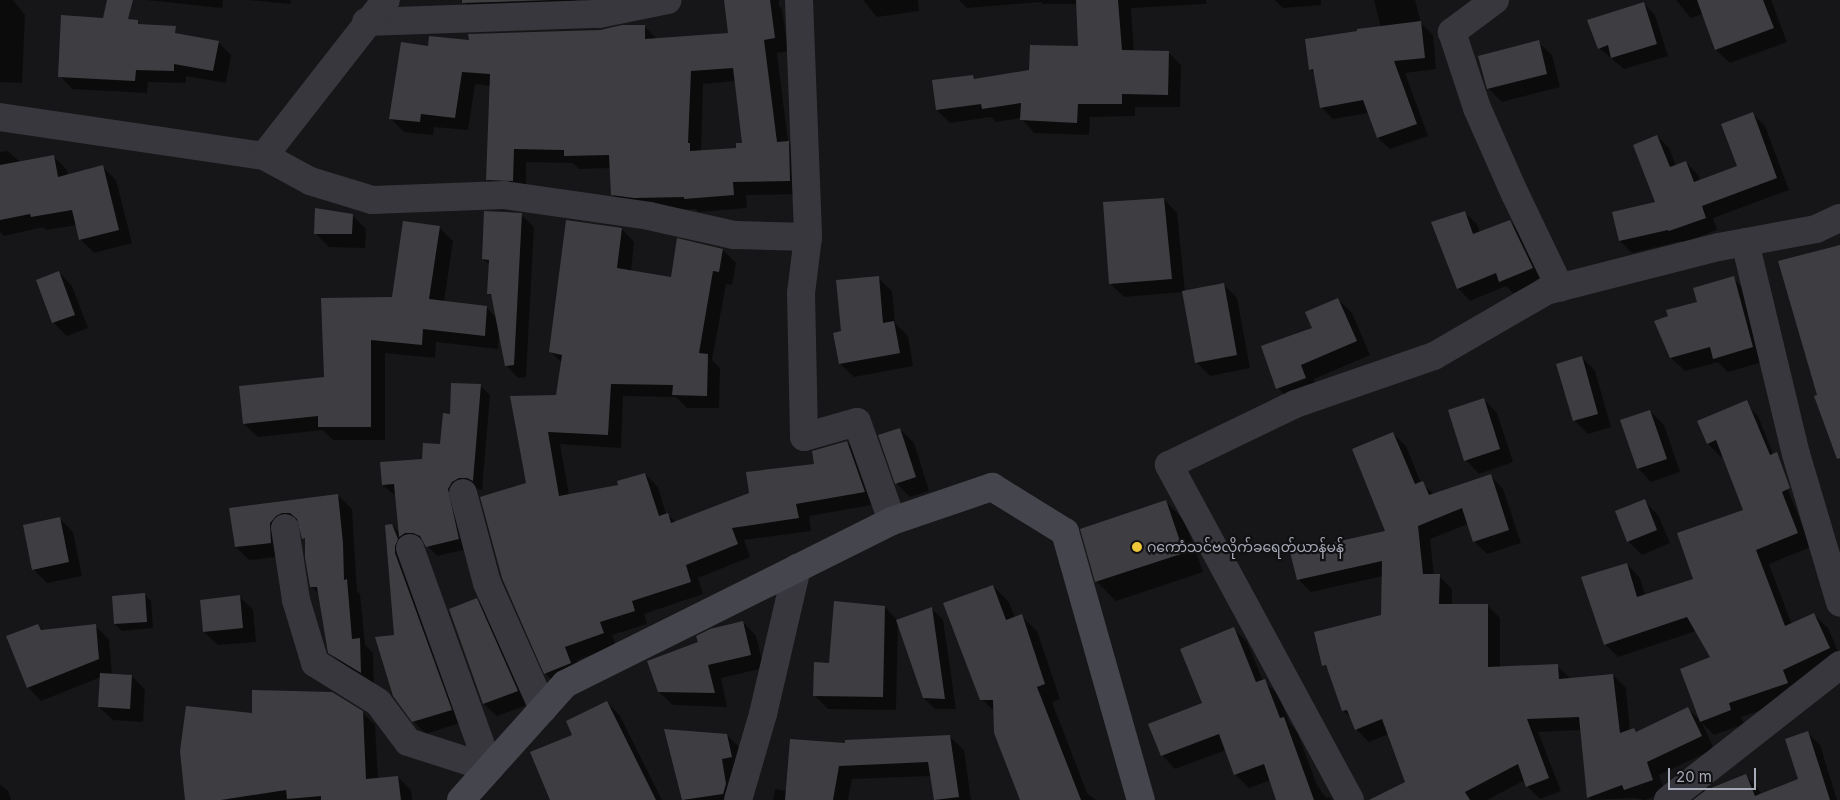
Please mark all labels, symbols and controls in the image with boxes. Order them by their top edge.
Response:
place label: ဂကောံသင်ဗလိုက်ခရေတ်ယာန်မန် [1147,539,1344,555]
marker: ဂကောံသင်ဗလိုက်ခရေတ်ယာန်မန် [1131,541,1143,553]
scale bar [1670,758,1758,790]
text: 20 m [1676,767,1712,786]

